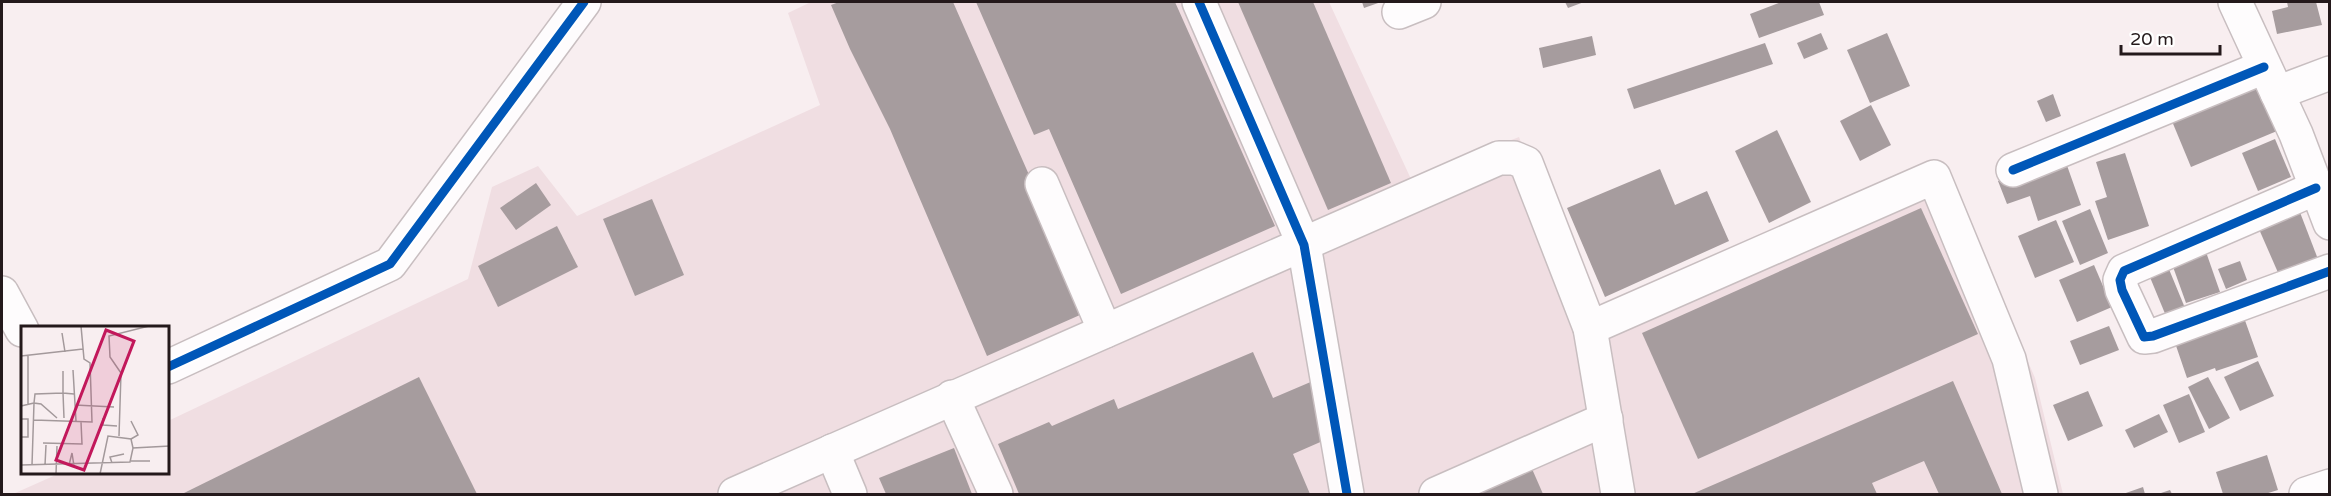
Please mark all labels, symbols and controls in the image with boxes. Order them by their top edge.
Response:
scale bar [2121,18,2220,56]
text: 20 m [2130,28,2174,50]
inset map [21,326,170,475]

